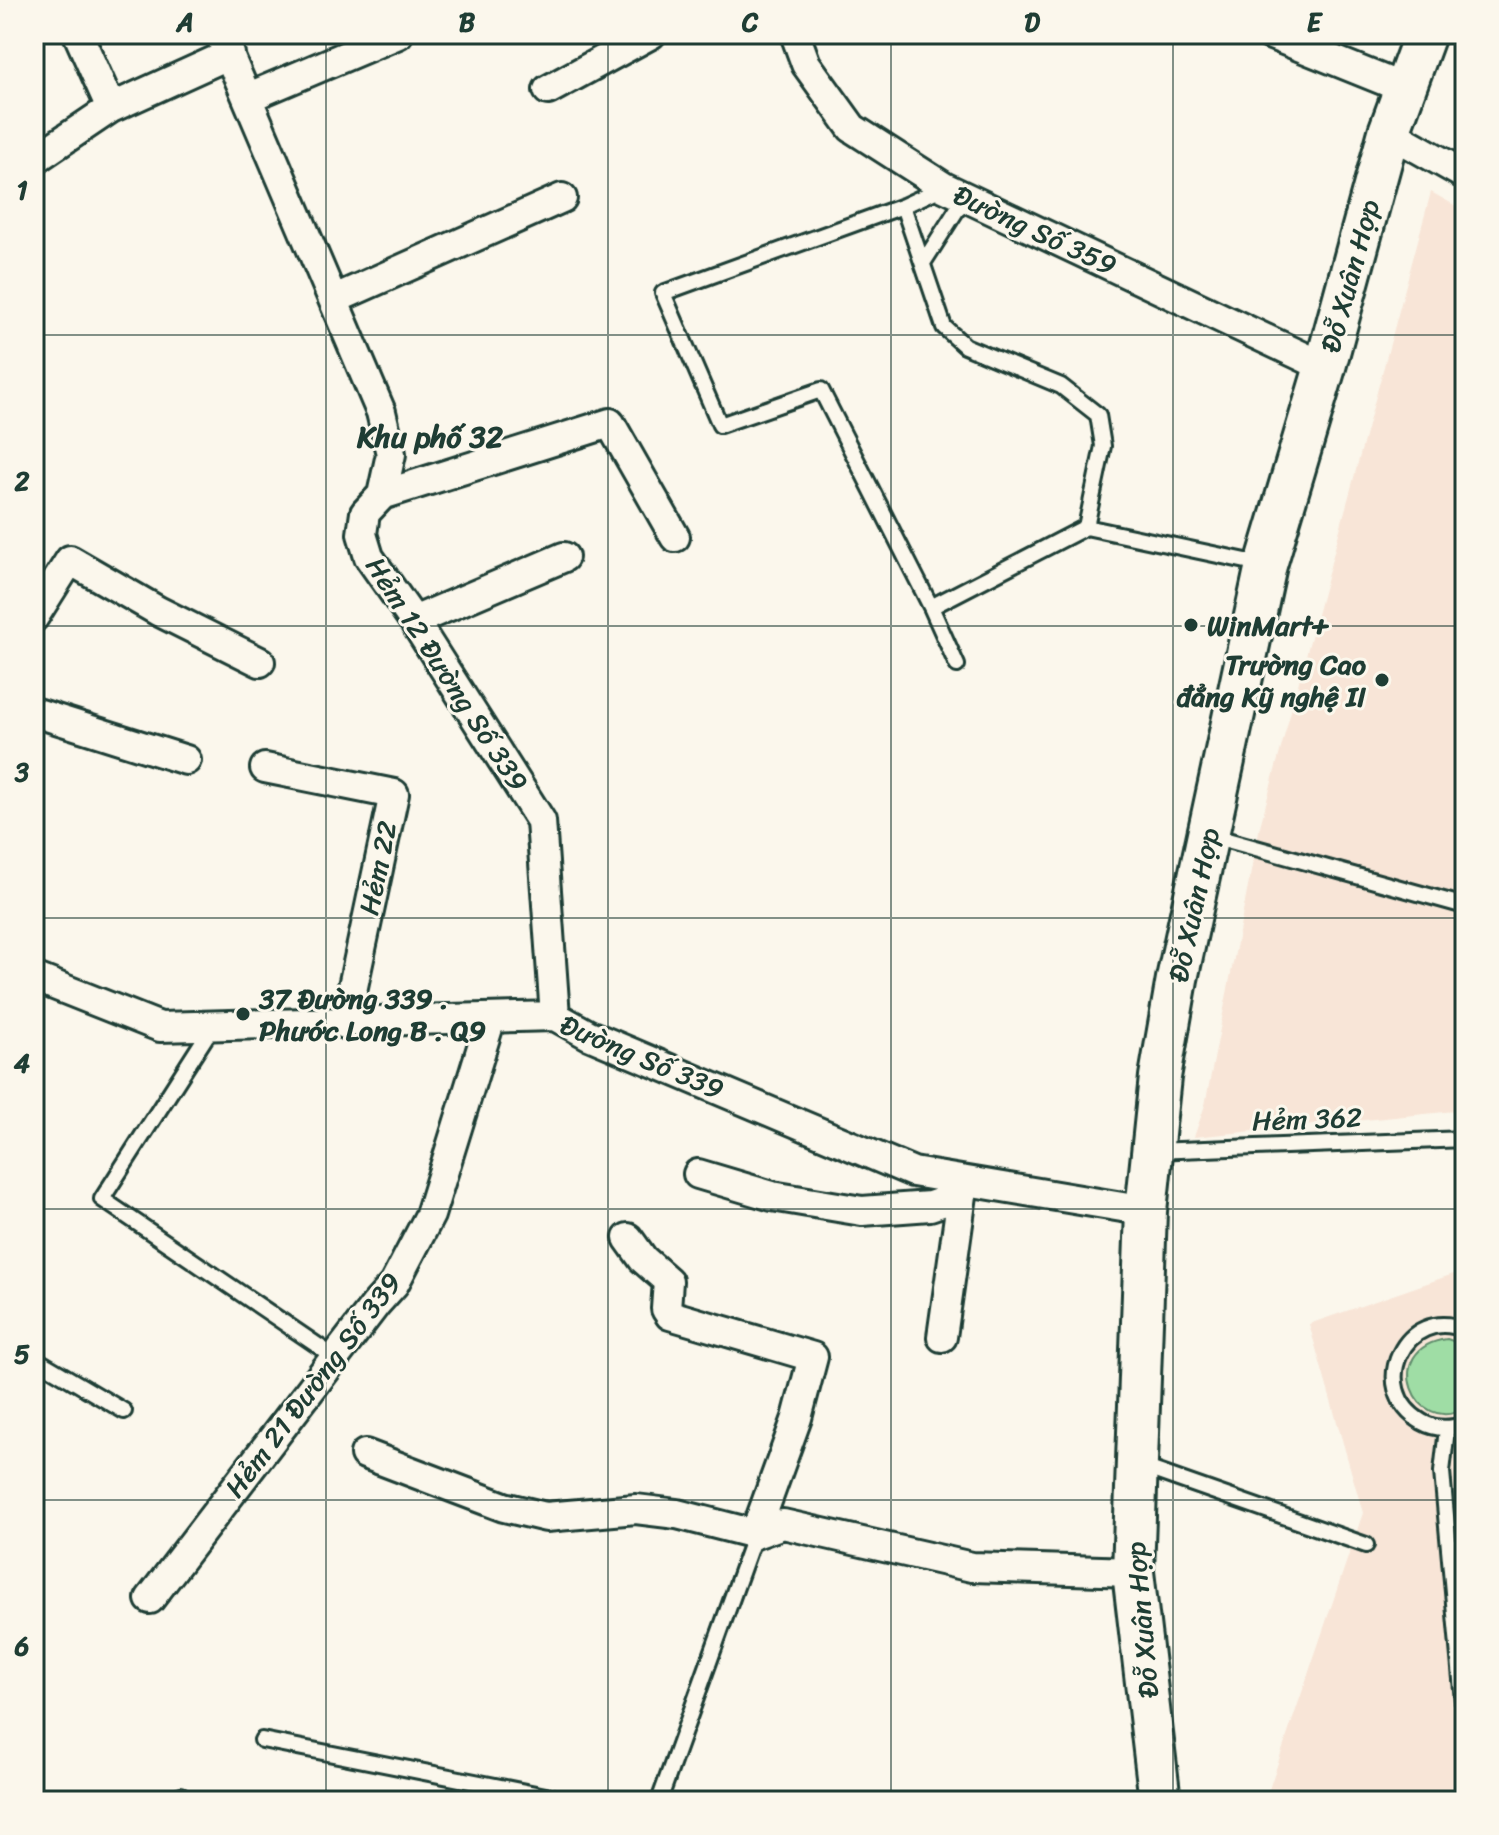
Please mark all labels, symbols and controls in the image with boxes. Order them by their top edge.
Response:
text: A [175,0,194,45]
text: B [459,0,476,45]
text: C [741,0,759,45]
text: D [1024,0,1040,45]
text: E [1307,0,1324,45]
text: 1 [16,167,28,213]
street label: Đường Số 359 [945,171,1125,289]
street label: Đỗ Xuân Hợp [1306,194,1394,358]
district label: Khu phố 32 [356,410,504,464]
text: 2 [13,458,30,504]
street label: Hẻm 12 Đường Số 339 [352,546,542,802]
place label: WinMart+ [1207,601,1329,650]
marker: WinMart+ [1182,616,1200,634]
place label: Trường Cao đẳng Kỹ nghệ II [1176,640,1367,721]
marker: Trường Cao đẳng Kỹ nghệ II [1373,671,1391,689]
text: 3 [14,749,30,795]
street label: Hẻm 22 [344,816,412,920]
street label: Đỗ Xuân Hợp [1154,823,1234,987]
place label: 37 Đường 339 . Phước Long B . Q9 [258,974,486,1055]
street label: Đường Số 339 [552,1000,732,1114]
marker: 37 Đường 339 . Phước Long B . Q9 [234,1005,252,1023]
text: 4 [14,1040,30,1086]
street label: Hẻm 362 [1251,1093,1363,1145]
street label: Hẻm 21 Đường Số 339 [211,1261,415,1509]
text: 5 [14,1331,30,1377]
street label: Đỗ Xuân Hợp [1111,1539,1173,1700]
text: 6 [14,1623,30,1669]

